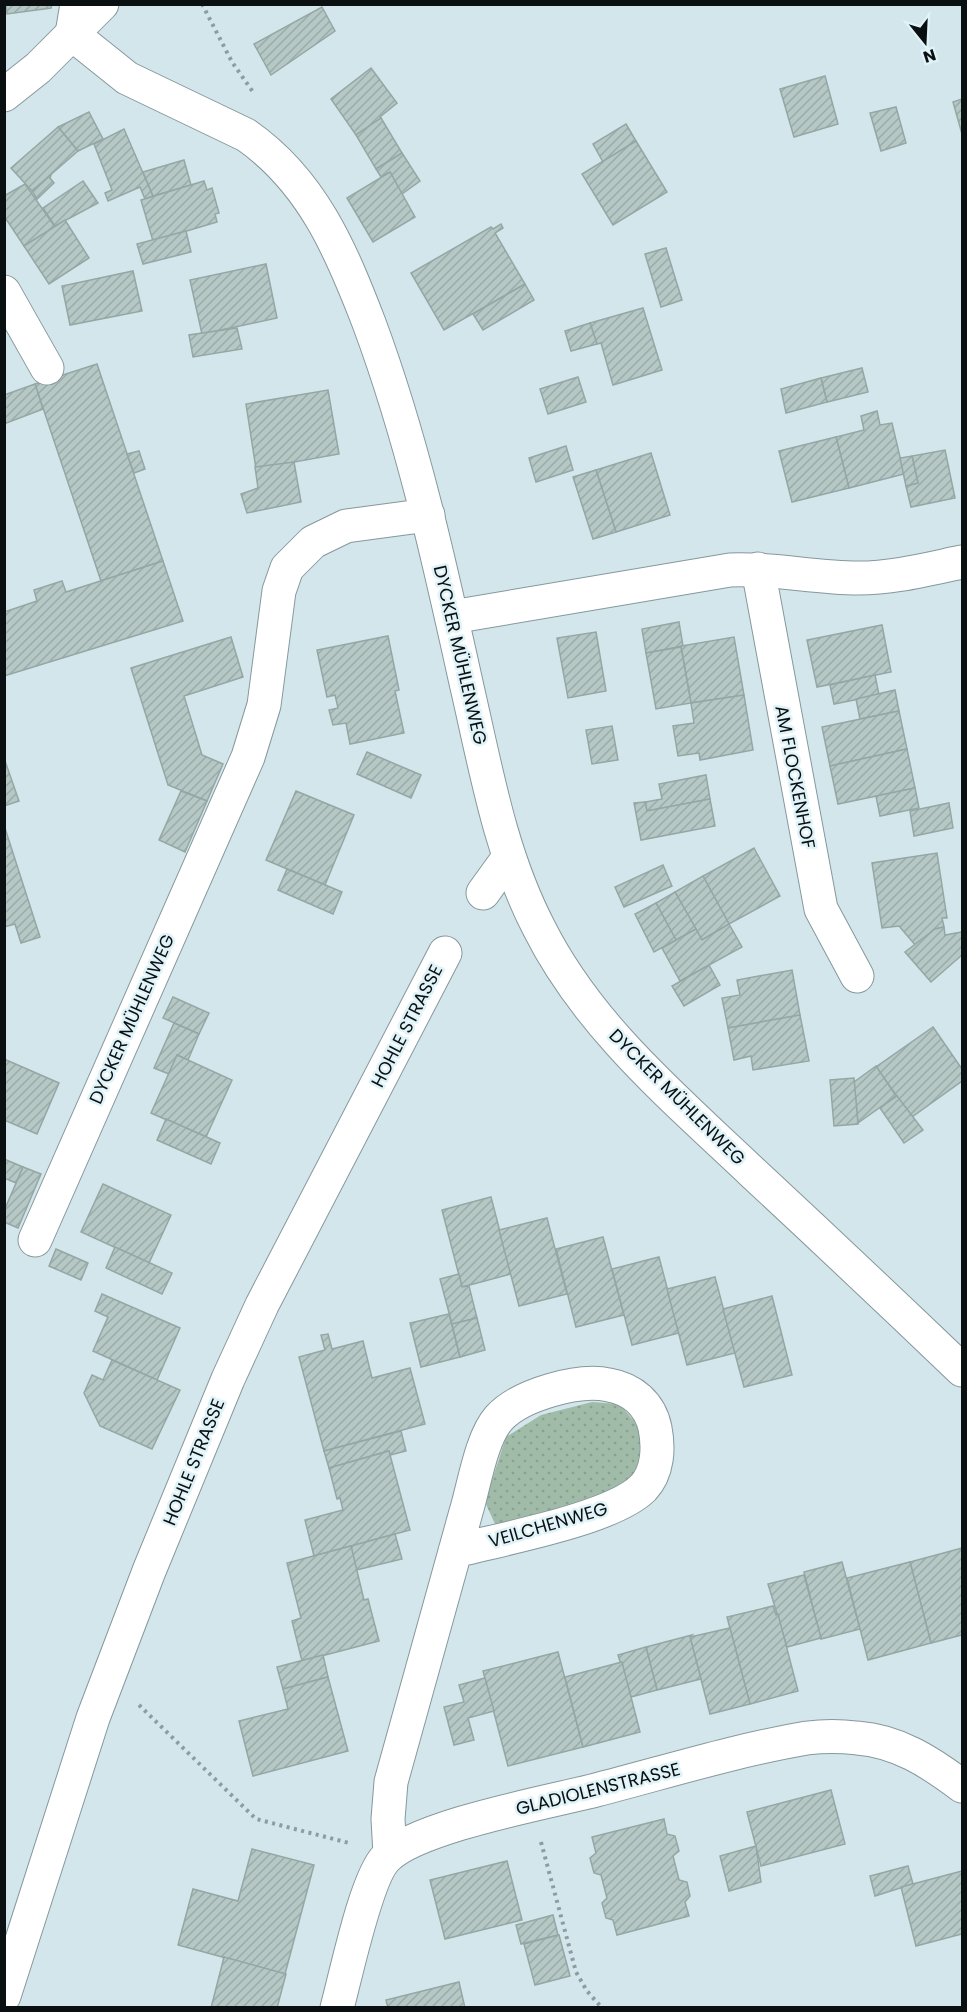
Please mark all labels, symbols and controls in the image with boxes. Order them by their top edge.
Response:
north arrow [895,12,955,72]
text: N [920,43,939,69]
street label: DYCKER MÜHLENWEG [428,563,493,747]
street label: AM FLOCKENHOF [769,703,822,851]
street label: DYCKER MÜHLENWEG [83,930,180,1108]
street label: HOHLE STRASSE [365,960,448,1091]
street label: DYCKER MÜHLENWEG [604,1023,751,1170]
street label: HOHLE STRASSE [157,1395,230,1529]
street label: VEILCHENWEG [485,1496,610,1553]
street label: GLADIOLENSTRASSE [513,1756,683,1821]

